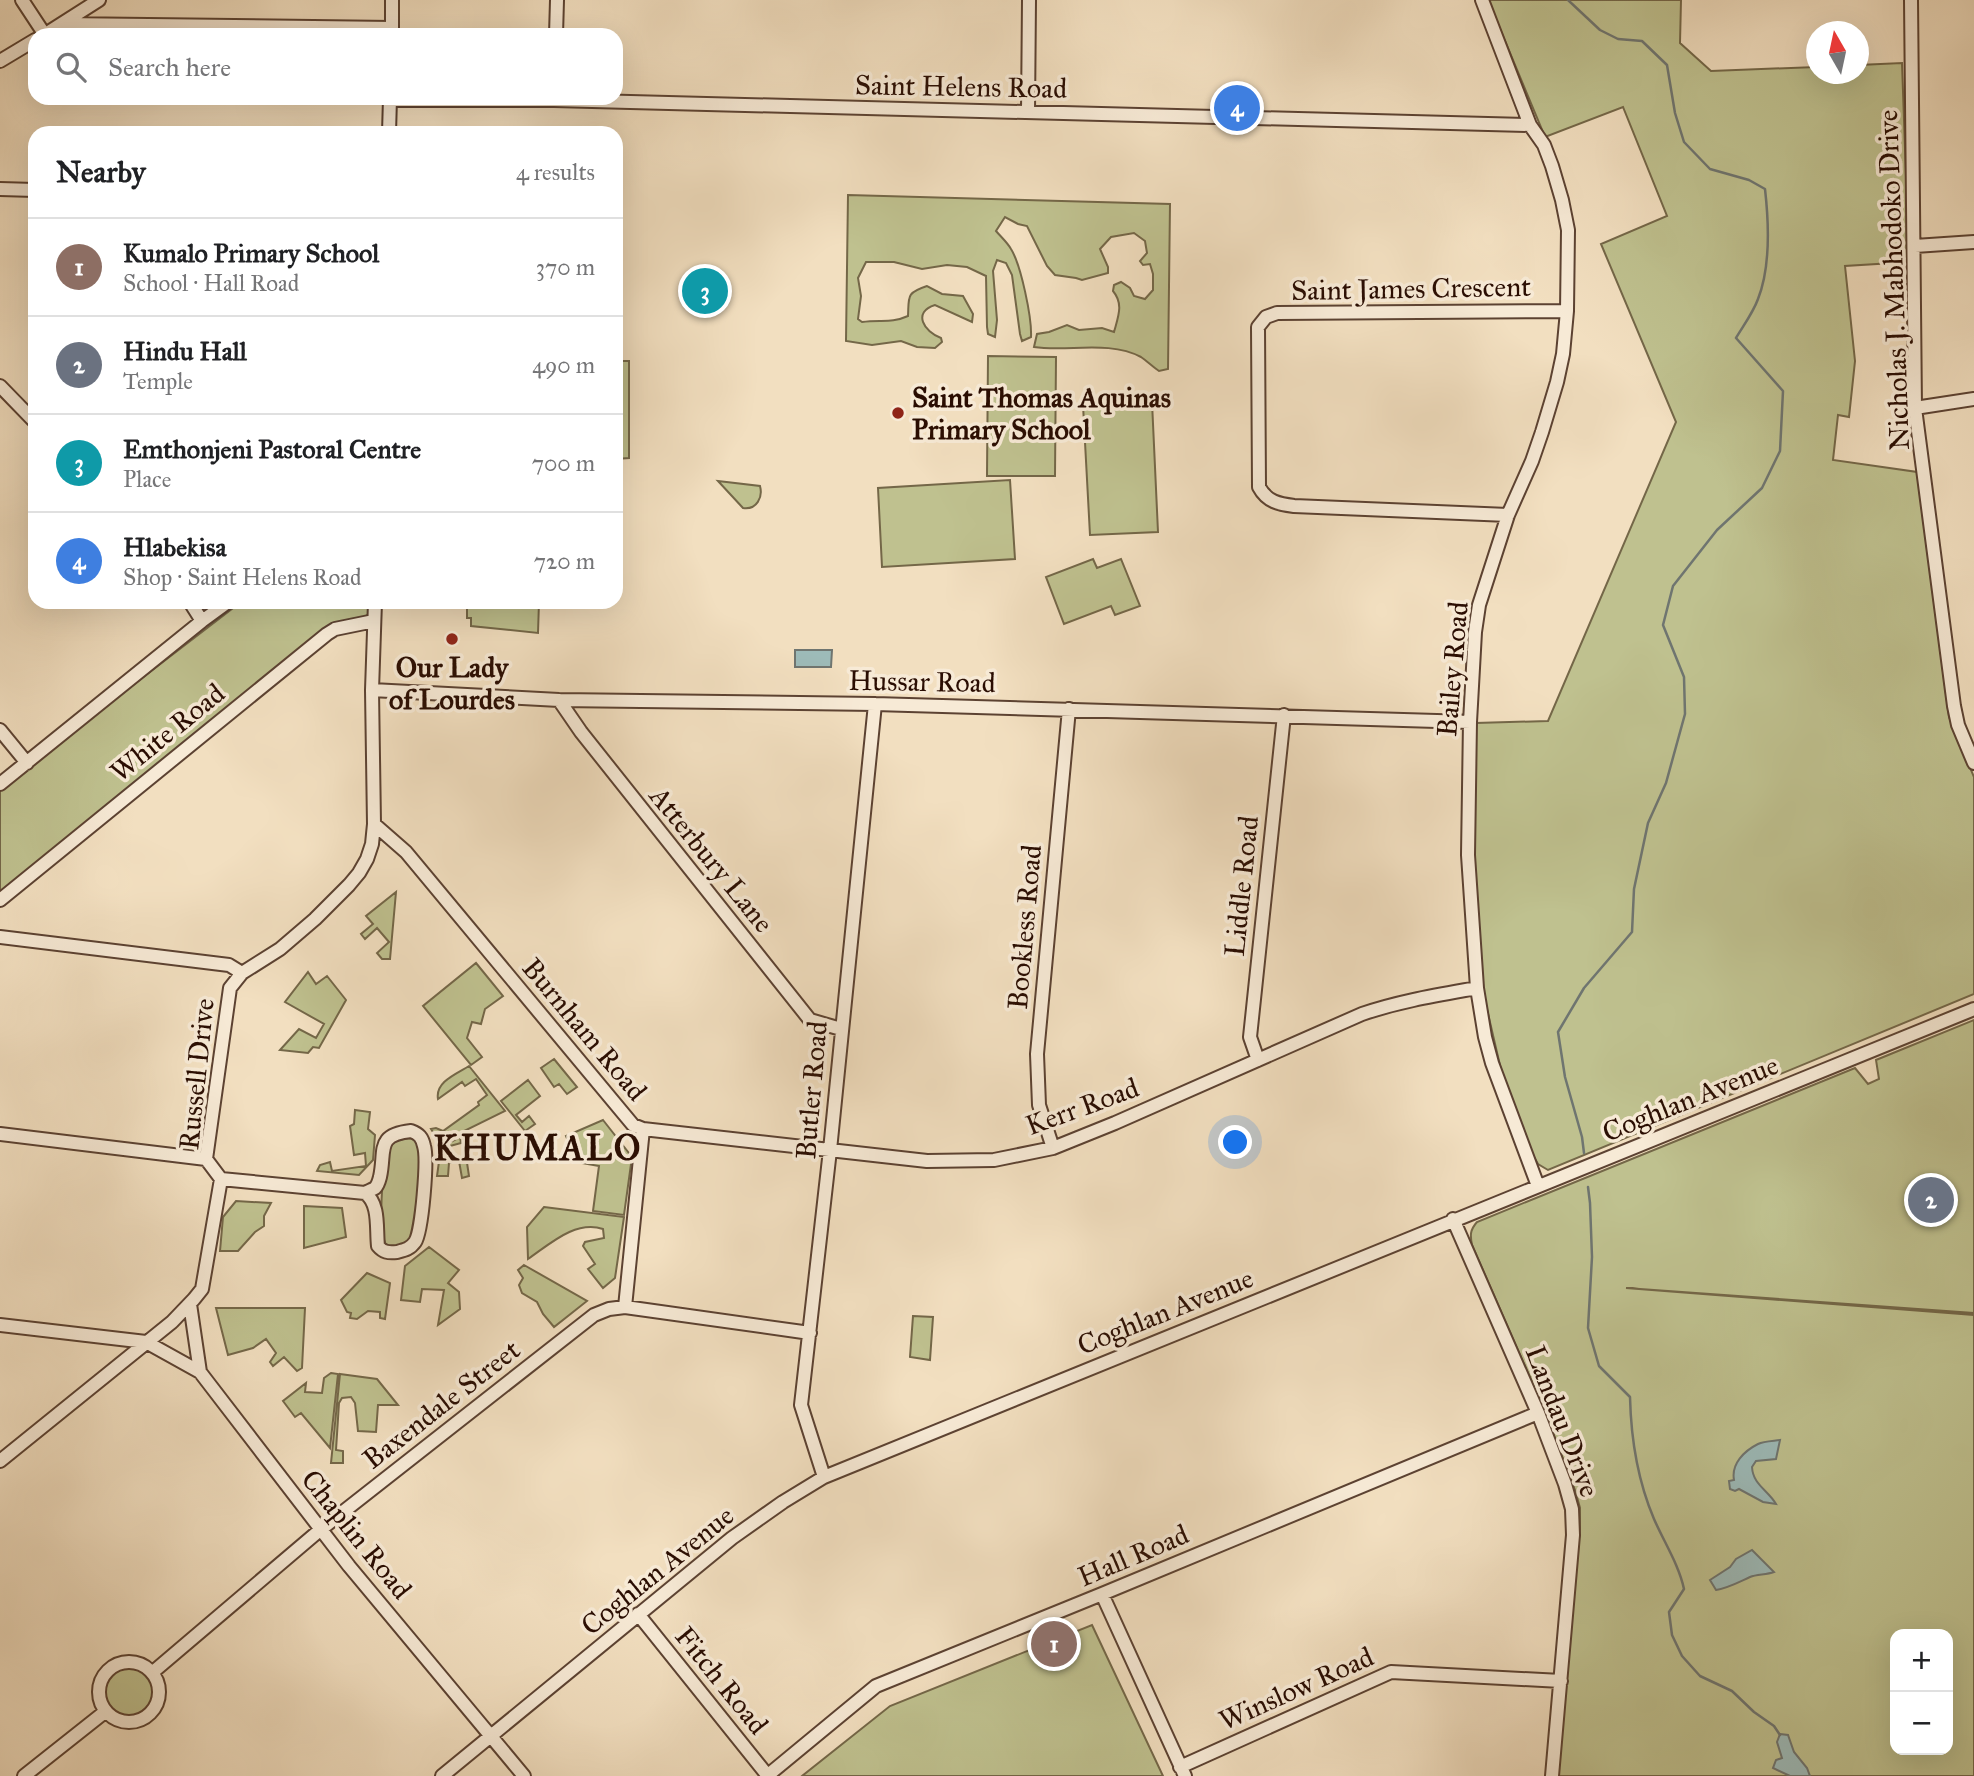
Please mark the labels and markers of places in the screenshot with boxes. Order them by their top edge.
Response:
pin: 4 [1214,82,1260,134]
pin: 3 [682,265,728,317]
place label: Saint Thomas Aquinas Primary School [912,380,1171,447]
marker: Saint Thomas Aquinas Primary School [890,405,906,421]
marker: Our Lady of Lourdes [444,631,460,647]
place label: Our Lady of Lourdes [389,650,515,717]
pin: 2 [1908,1174,1954,1226]
pin: 1 [1031,1618,1077,1670]

